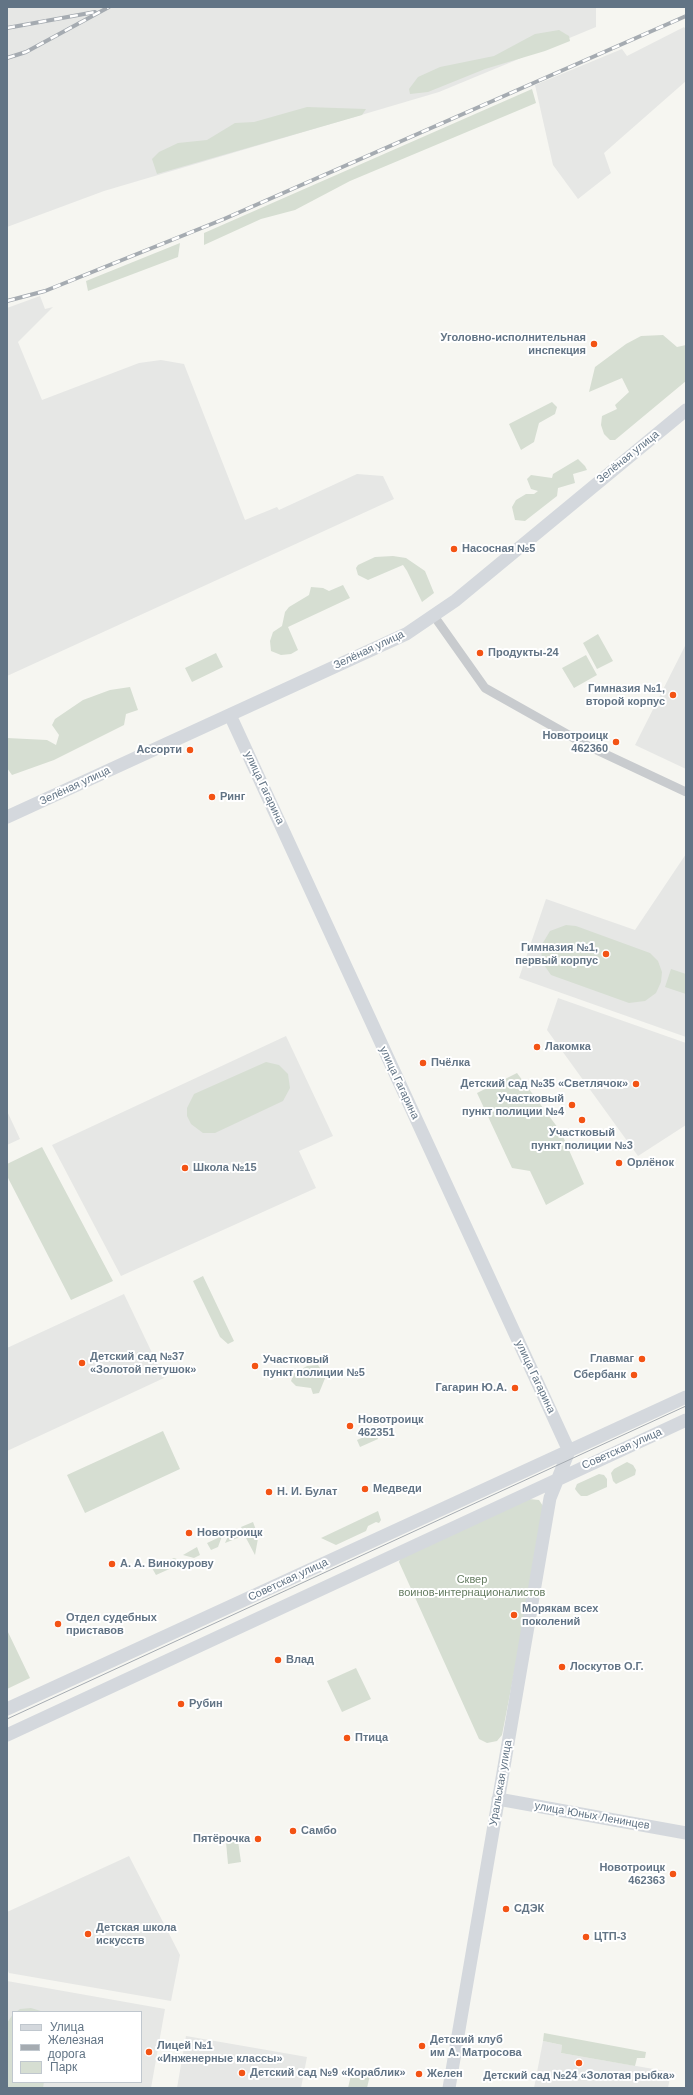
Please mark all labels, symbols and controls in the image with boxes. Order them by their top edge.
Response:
place label: Уголовно-исполнительная инспекция [441,331,586,357]
marker: Уголовно-исполнительная инспекция [589,339,599,349]
street label: Зелёная улица [594,428,662,486]
place label: Насосная №5 [462,542,535,556]
marker: Насосная №5 [449,544,459,554]
street label: Зелёная улица [332,628,406,672]
place label: Продукты-24 [488,646,559,660]
marker: Продукты-24 [475,648,485,658]
place label: Гимназия №1, второй корпус [586,682,665,708]
marker: Гимназия №1, второй корпус [668,690,678,700]
place label: Новотроицк 462360 [542,729,608,755]
marker: Новотроицк 462360 [611,737,621,747]
place label: Ассорти [137,743,182,757]
marker: Ассорти [185,745,195,755]
street label: улица Гагарина [241,749,287,827]
street label: Зелёная улица [38,764,112,808]
place label: Ринг [220,790,245,804]
marker: Ринг [207,792,217,802]
place label: Гимназия №1, первый корпус [515,941,598,967]
marker: Гимназия №1, первый корпус [601,949,611,959]
place label: Лакомка [545,1040,591,1054]
marker: Лакомка [532,1042,542,1052]
street label: улица Гагарина [376,1044,422,1122]
place label: Пчёлка [431,1056,470,1070]
marker: Пчёлка [418,1058,428,1068]
place label: Детский сад №35 «Светлячок» [461,1077,628,1091]
marker: Детский сад №35 «Светлячок» [631,1079,641,1089]
place label: Участковый пункт полиции №4 [462,1092,564,1118]
marker: Участковый пункт полиции №4 [567,1100,577,1110]
marker: Участковый пункт полиции №3 [577,1115,587,1125]
place label: Участковый пункт полиции №3 [531,1126,633,1152]
place label: Орлёнок [627,1156,674,1170]
marker: Орлёнок [614,1158,624,1168]
place label: Школа №15 [193,1161,257,1175]
marker: Школа №15 [180,1163,190,1173]
street label: улица Гагарина [512,1338,558,1416]
place label: Детский сад №37 «Золотой петушок» [90,1350,196,1376]
place label: Главмаг [590,1352,634,1366]
place label: Участковый пункт полиции №5 [263,1353,365,1379]
marker: Главмаг [637,1354,647,1364]
marker: Детский сад №37 «Золотой петушок» [77,1358,87,1368]
marker: Участковый пункт полиции №5 [250,1361,260,1371]
place label: Сбербанк [574,1368,626,1382]
marker: Сбербанк [629,1370,639,1380]
place label: Гагарин Ю.А. [436,1381,507,1395]
marker: Гагарин Ю.А. [510,1383,520,1393]
place label: Новотроицк 462351 [358,1413,424,1439]
marker: Новотроицк 462351 [345,1421,355,1431]
street label: Советская улица [580,1425,664,1473]
place label: Медведи [373,1482,422,1496]
marker: Медведи [360,1484,370,1494]
place label: Н. И. Булат [277,1485,337,1499]
marker: Н. И. Булат [264,1487,274,1497]
place label: Новотроицк [197,1526,263,1540]
marker: Новотроицк [184,1528,194,1538]
street label: Советская улица [246,1556,330,1604]
place label: А. А. Винокурову [120,1557,214,1571]
marker: А. А. Винокурову [107,1559,117,1569]
park label: Сквер воинов-интернационалистов [399,1573,545,1599]
place label: Морякам всех поколений [522,1602,598,1628]
marker: Морякам всех поколений [509,1610,519,1620]
place label: Отдел судебных приставов [66,1611,157,1637]
marker: Отдел судебных приставов [53,1619,63,1629]
place label: Влад [286,1653,314,1667]
marker: Влад [273,1655,283,1665]
place label: Лоскутов О.Г. [570,1660,643,1674]
marker: Лоскутов О.Г. [557,1662,567,1672]
place label: Рубин [189,1697,223,1711]
marker: Рубин [176,1699,186,1709]
place label: Птица [355,1731,388,1745]
marker: Птица [342,1733,352,1743]
street label: Уральская улица [487,1739,515,1827]
street label: улица Юных Ленинцев [533,1799,651,1833]
place label: Самбо [301,1824,337,1838]
marker: Самбо [288,1826,298,1836]
place label: Пятёрочка [193,1832,250,1846]
marker: Пятёрочка [253,1834,263,1844]
place label: Новотроицк 462363 [599,1861,665,1887]
marker: Новотроицк 462363 [668,1869,678,1879]
place label: СДЭК [514,1902,544,1916]
marker: СДЭК [501,1904,511,1914]
place label: Детская школа искусств [96,1921,176,1947]
marker: Детская школа искусств [83,1929,93,1939]
place label: ЦТП-3 [594,1930,626,1944]
marker: ЦТП-3 [581,1932,591,1942]
legend [12,2011,142,2083]
text: Улица [50,2020,84,2034]
text: Железная дорога [48,2033,104,2061]
place label: Детский клуб им А. Матросова [430,2033,522,2059]
place label: Лицей №1 «Инженерные классы» [157,2039,283,2065]
marker: Детский клуб им А. Матросова [417,2041,427,2051]
marker: Лицей №1 «Инженерные классы» [144,2047,154,2057]
marker: Детский сад №24 «Золотая рыбка» [574,2058,584,2068]
text: Парк [50,2060,77,2074]
place label: Детский сад №9 «Кораблик» [250,2066,406,2080]
place label: Желен [427,2067,463,2081]
marker: Детский сад №9 «Кораблик» [237,2068,247,2078]
marker: Желен [414,2069,424,2079]
place label: Детский сад №24 «Золотая рыбка» [483,2069,675,2083]

